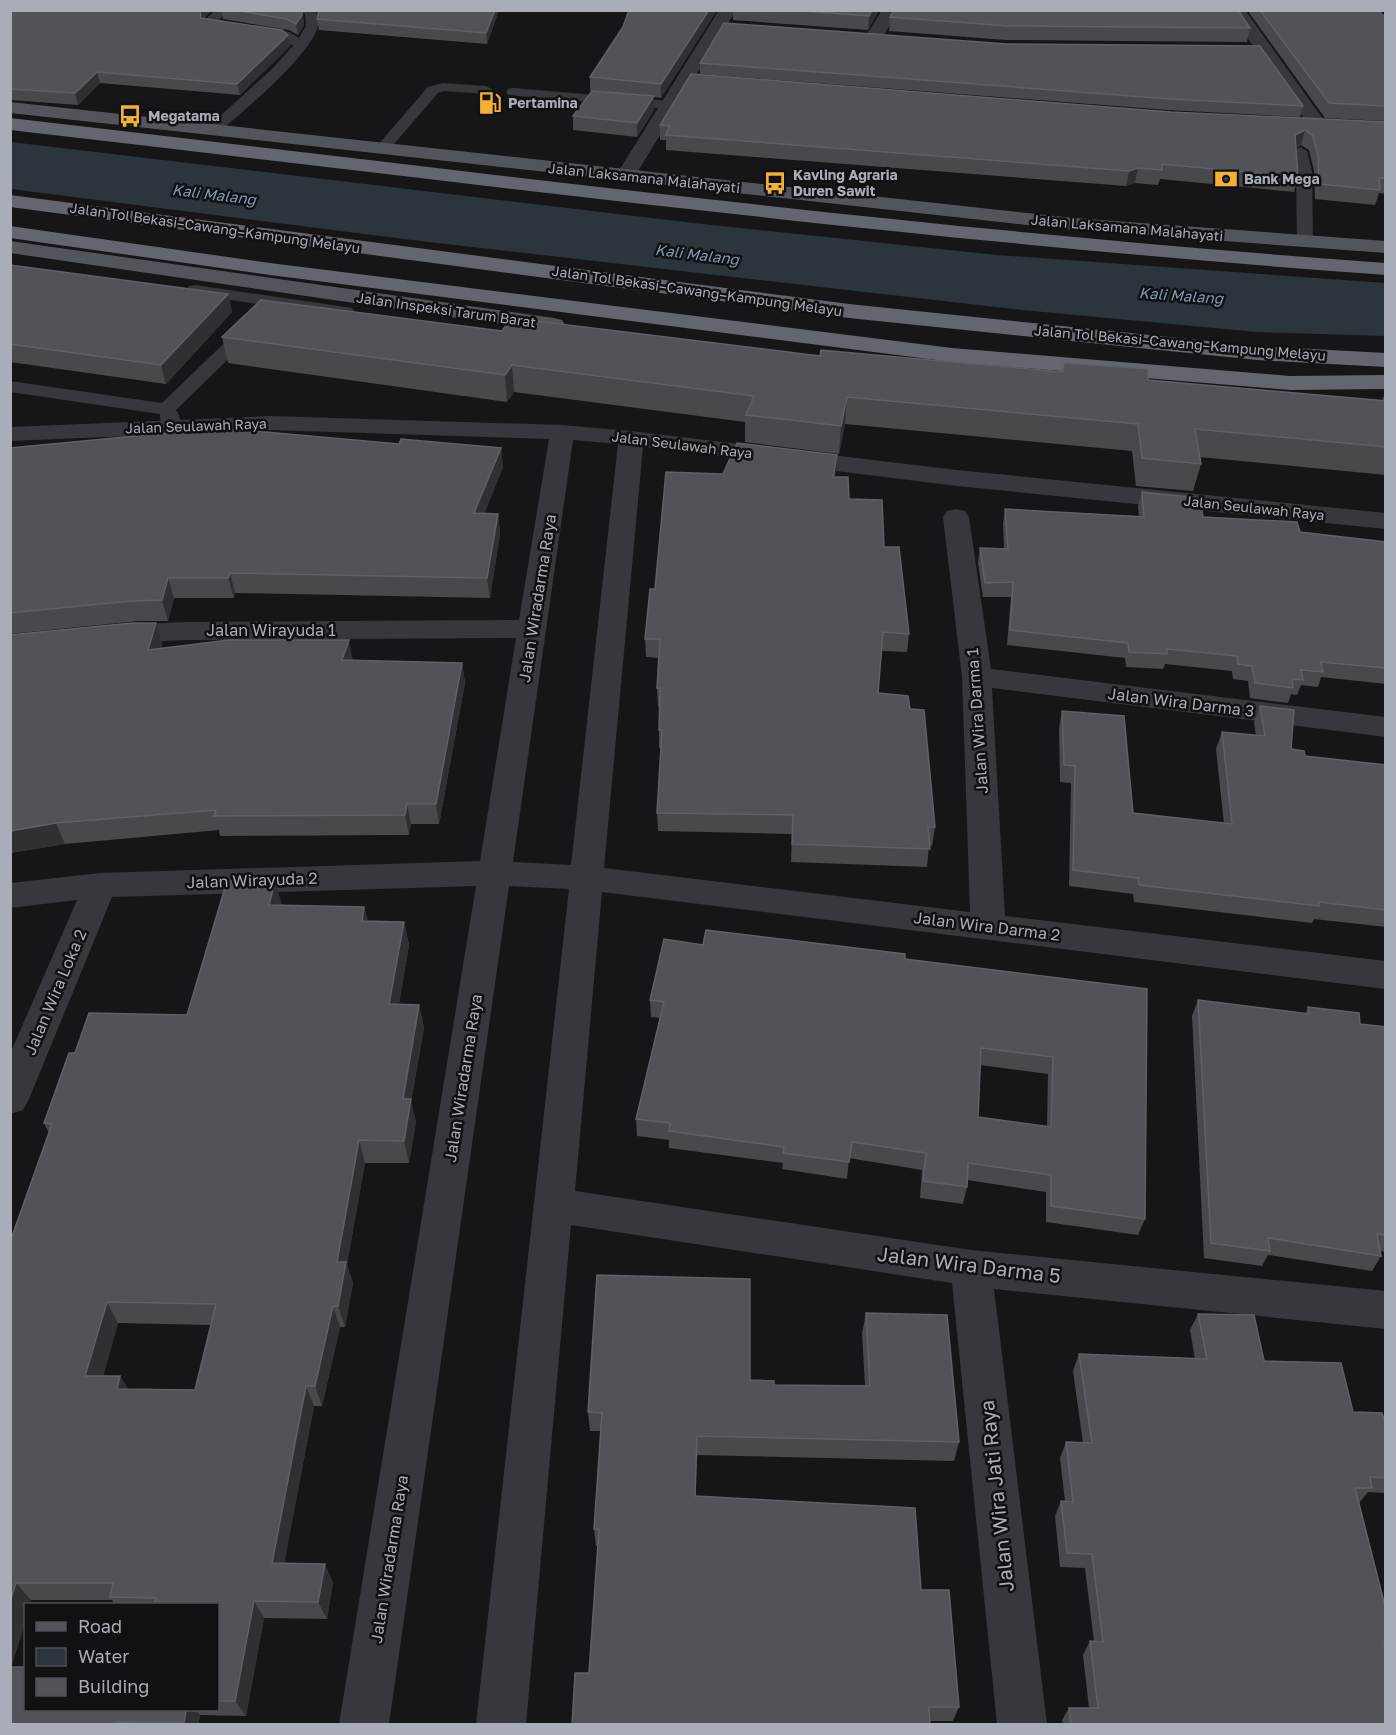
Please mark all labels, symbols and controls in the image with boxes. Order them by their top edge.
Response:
fuel station icon: Pertamina [477,90,503,116]
place label: Pertamina [508,94,578,111]
bus stop icon: Megatama [117,103,143,129]
place label: Megatama [148,107,220,124]
street label: Jalan Laksamana Malahayati [547,159,741,196]
place label: Kavling Agraria Duren Sawit [793,166,898,199]
bank icon: Bank Mega [1213,166,1239,192]
bus stop icon: Kavling Agraria Duren Sawit [762,170,788,196]
place label: Bank Mega [1244,170,1320,187]
water label: Kali Malang [171,180,259,209]
street label: Jalan Tol Bekasi–Cawang–Kampung Melayu [69,199,361,256]
street label: Jalan Laksamana Malahayati [1030,211,1224,244]
water label: Kali Malang [654,240,742,269]
street label: Jalan Tol Bekasi–Cawang–Kampung Melayu [551,262,843,319]
water label: Kali Malang [1138,283,1226,308]
street label: Jalan Inspeksi Tarum Barat [355,288,537,331]
street label: Jalan Tol Bekasi–Cawang–Kampung Melayu [1033,321,1327,364]
street label: Jalan Seulawah Raya [125,415,267,436]
street label: Jalan Seulawah Raya [611,427,753,462]
street label: Jalan Seulawah Raya [1183,492,1325,523]
street label: Jalan Wiradarma Raya [514,512,560,684]
street label: Jalan Wirayuda 1 [206,620,336,640]
street label: Jalan Wira Darma 1 [962,647,992,795]
street label: Jalan Wira Darma 3 [1106,683,1256,721]
street label: Jalan Wirayuda 2 [186,868,318,892]
street label: Jalan Wira Darma 2 [913,907,1061,945]
street label: Jalan Wira Loka 2 [20,926,90,1058]
street label: Jalan Wiradarma Raya [440,992,486,1164]
street label: Jalan Wira Darma 5 [876,1241,1062,1287]
street label: Jalan Wira Jati Raya [974,1399,1018,1593]
street label: Jalan Wiradarma Raya [366,1473,412,1645]
legend [24,1603,219,1711]
text: Road [78,1615,122,1637]
text: Water [78,1645,129,1667]
text: Building [78,1675,149,1697]

